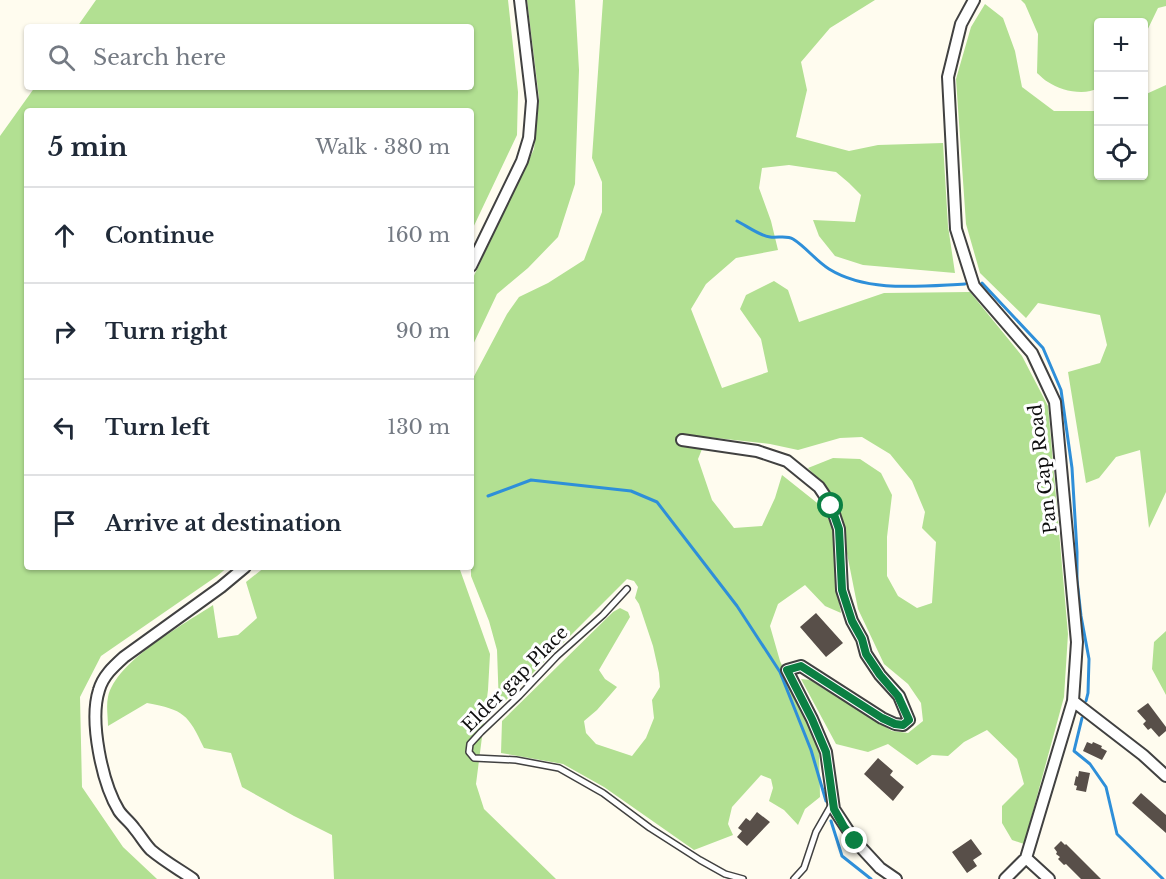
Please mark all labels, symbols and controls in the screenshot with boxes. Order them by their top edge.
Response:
map controls [1094,18,1148,180]
button: + [1094,18,1148,72]
search box [24,24,474,90]
icon: search [45,41,78,74]
text: Search here [93,44,226,71]
button: − [1094,72,1148,126]
button: locate [1094,126,1148,180]
text: 5 min [48,131,127,163]
text: Walk · 380 m [316,135,450,159]
icon: ahead [48,219,81,252]
text: Continue [105,222,214,249]
text: 160 m [387,223,450,247]
icon: right [48,315,81,348]
text: Turn right [105,318,227,345]
text: 90 m [396,319,450,343]
street label: Pan Gap Road [1024,403,1062,535]
icon: left [48,411,81,444]
text: Turn left [105,414,210,441]
text: 130 m [387,415,450,439]
route start [817,492,843,518]
icon: arrive [48,507,81,540]
text: Arrive at destination [105,510,342,537]
street label: Elder gap Place [457,621,573,737]
route end [841,827,867,853]

